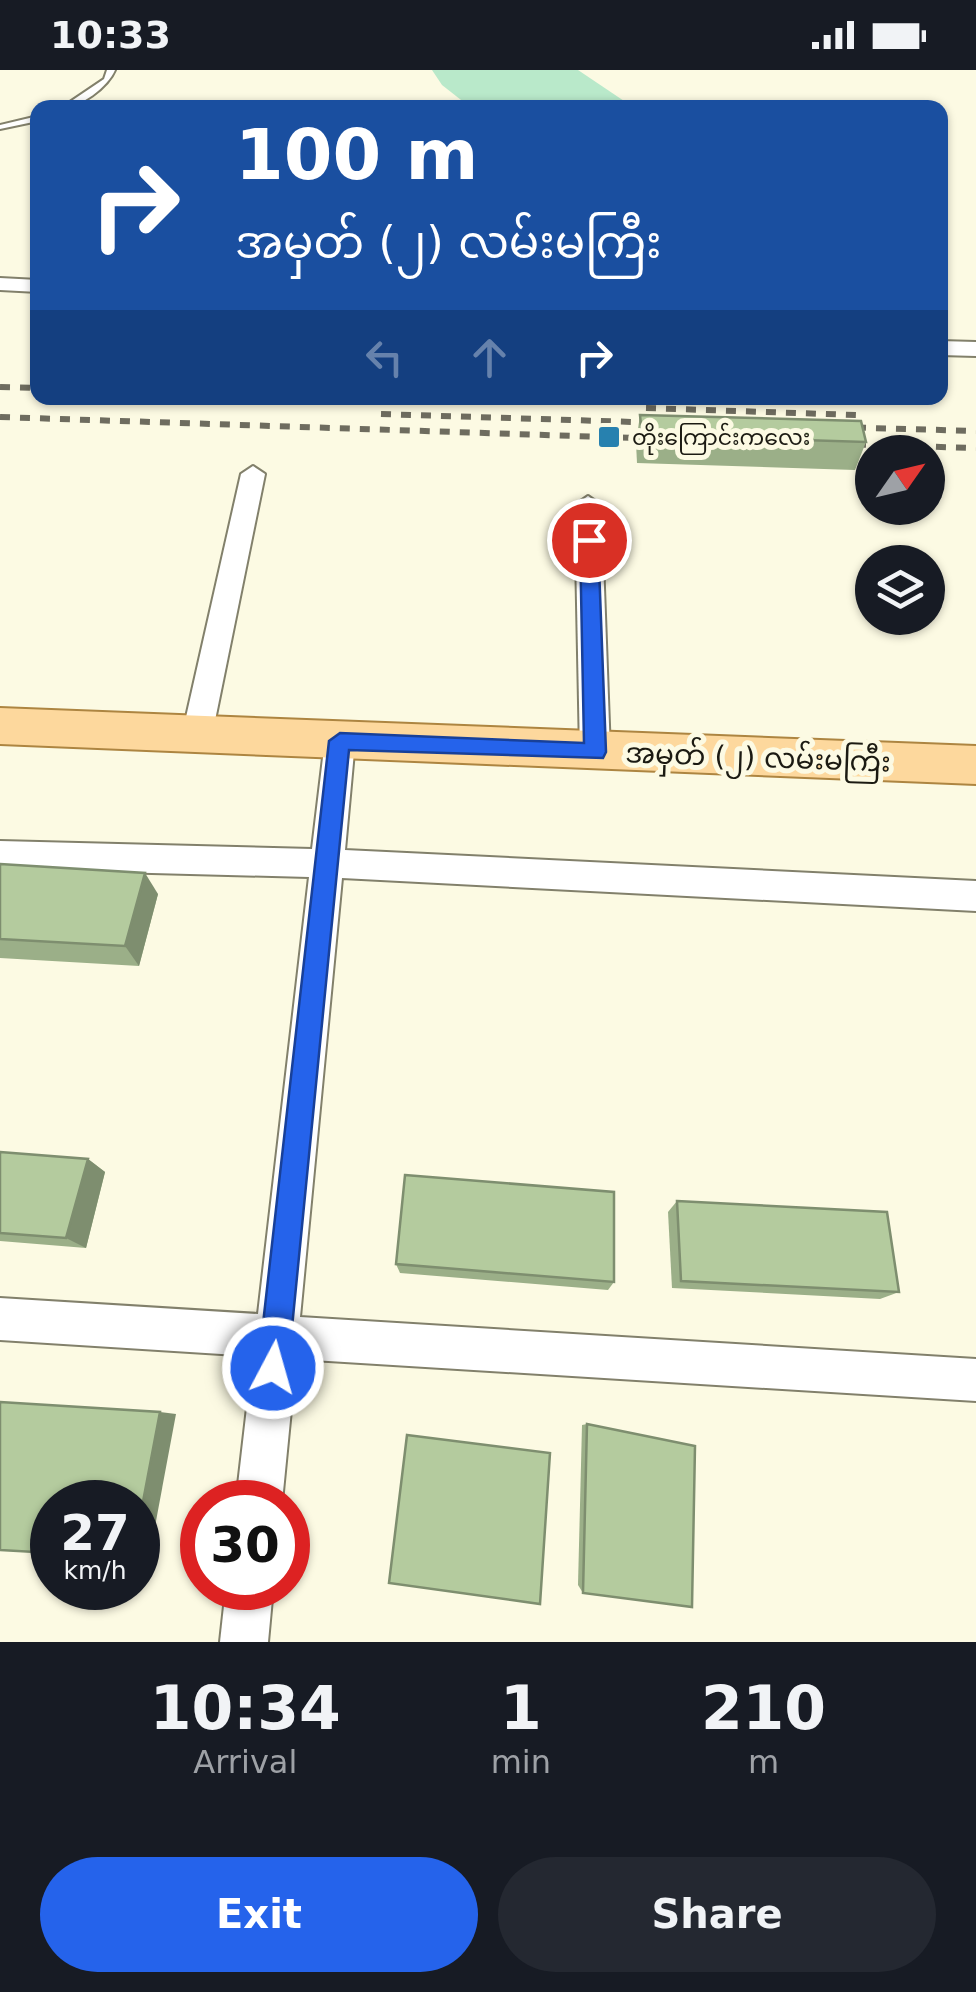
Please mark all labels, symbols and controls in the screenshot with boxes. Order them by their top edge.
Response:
text: 10:33 [50,13,171,57]
text: 100 m [235,114,478,196]
icon: right [70,140,200,270]
text: အမှတ် (၂) လမ်းမကြီး [235,216,662,269]
icon: left [357,330,412,385]
icon: ahead [462,330,517,385]
icon: right [567,330,622,385]
place label: တိုးကြောင်းကလေး [632,422,810,455]
marker: တိုးကြောင်းကလေး [596,424,622,450]
north arrow [855,435,945,525]
map controls [855,435,945,635]
pin [547,498,632,583]
icon: arrive [562,513,617,568]
button: layers [855,545,945,635]
street label: အမှတ် (၂) လမ်းမကြီး [625,734,891,785]
position arrow [221,1316,325,1420]
speed limit sign: 30 [180,1480,310,1610]
text: 27 [60,1504,130,1562]
text: km/h [63,1556,127,1585]
text: 10:34 [150,1673,341,1743]
text: 1 [500,1673,542,1743]
text: 210 [701,1673,826,1743]
text: Arrival [193,1743,297,1781]
text: min [491,1743,551,1781]
text: m [748,1743,779,1781]
button: Exit [40,1857,478,1972]
button: Share [498,1857,936,1972]

